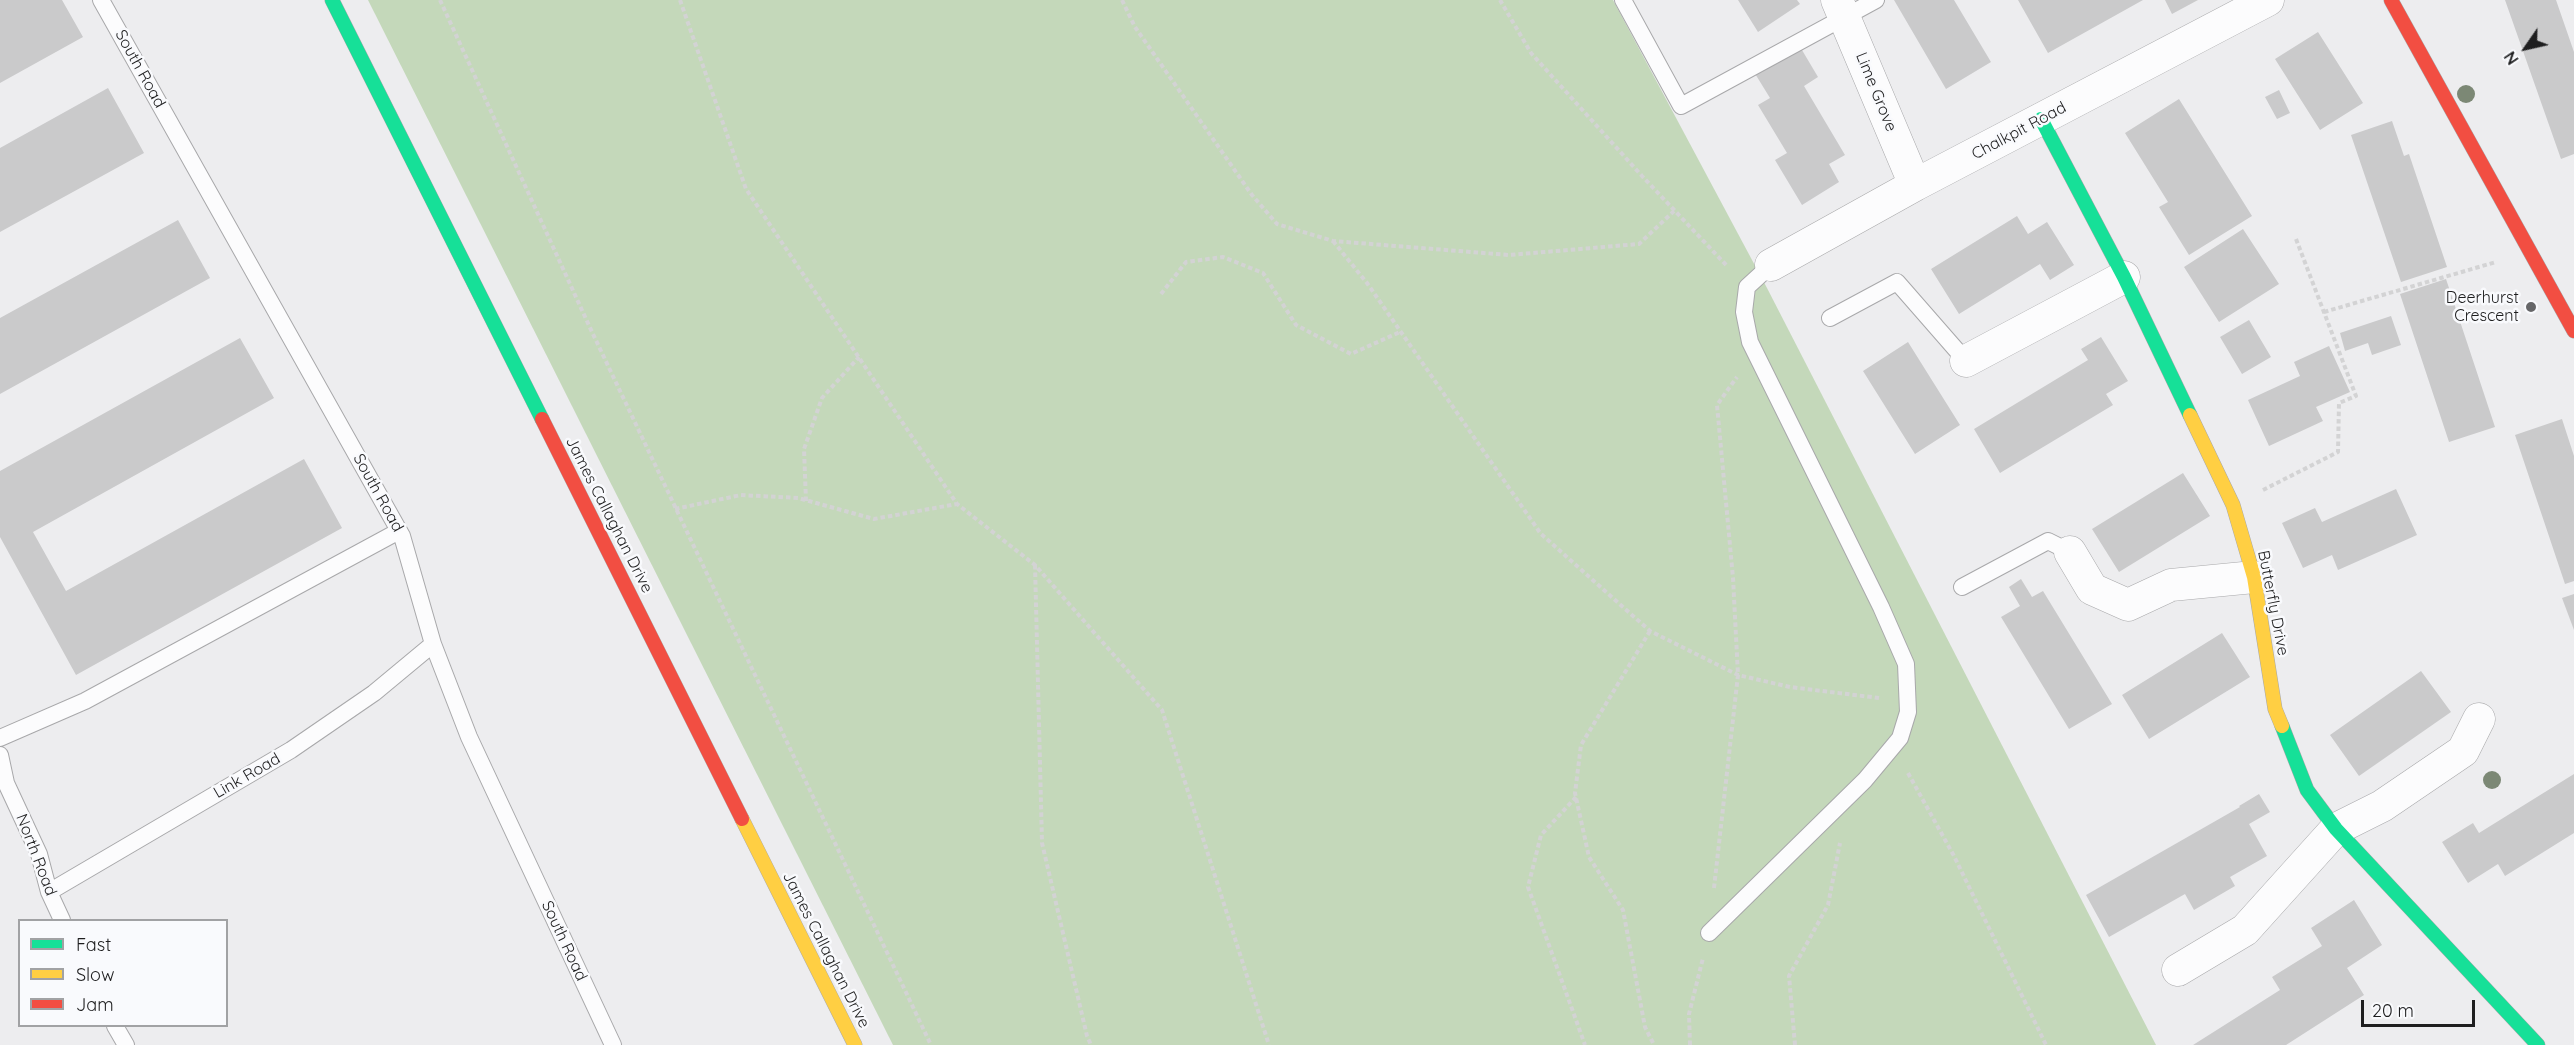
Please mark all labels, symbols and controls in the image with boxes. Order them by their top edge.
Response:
north arrow [2496,18,2556,78]
street label: South Road [111,27,169,111]
text: N [2500,48,2523,69]
street label: Lime Grove [1851,50,1901,134]
street label: Chalkpit Road [1969,98,2069,164]
place label: Deerhurst Crescent [2446,288,2519,326]
marker: Deerhurst Crescent [2524,300,2538,314]
street label: James Callaghan Drive [561,434,657,596]
street label: South Road [349,451,407,535]
street label: Butterfly Drive [2253,549,2293,657]
street label: Link Road [210,749,284,803]
street label: North Road [12,811,60,899]
street label: James Callaghan Drive [778,869,874,1031]
street label: South Road [537,898,591,984]
legend [18,919,228,1027]
text: Fast [76,933,111,956]
text: Slow [76,963,114,986]
scale bar [2364,988,2478,1026]
text: Jam [76,993,114,1016]
text: 20 m [2372,999,2414,1022]

